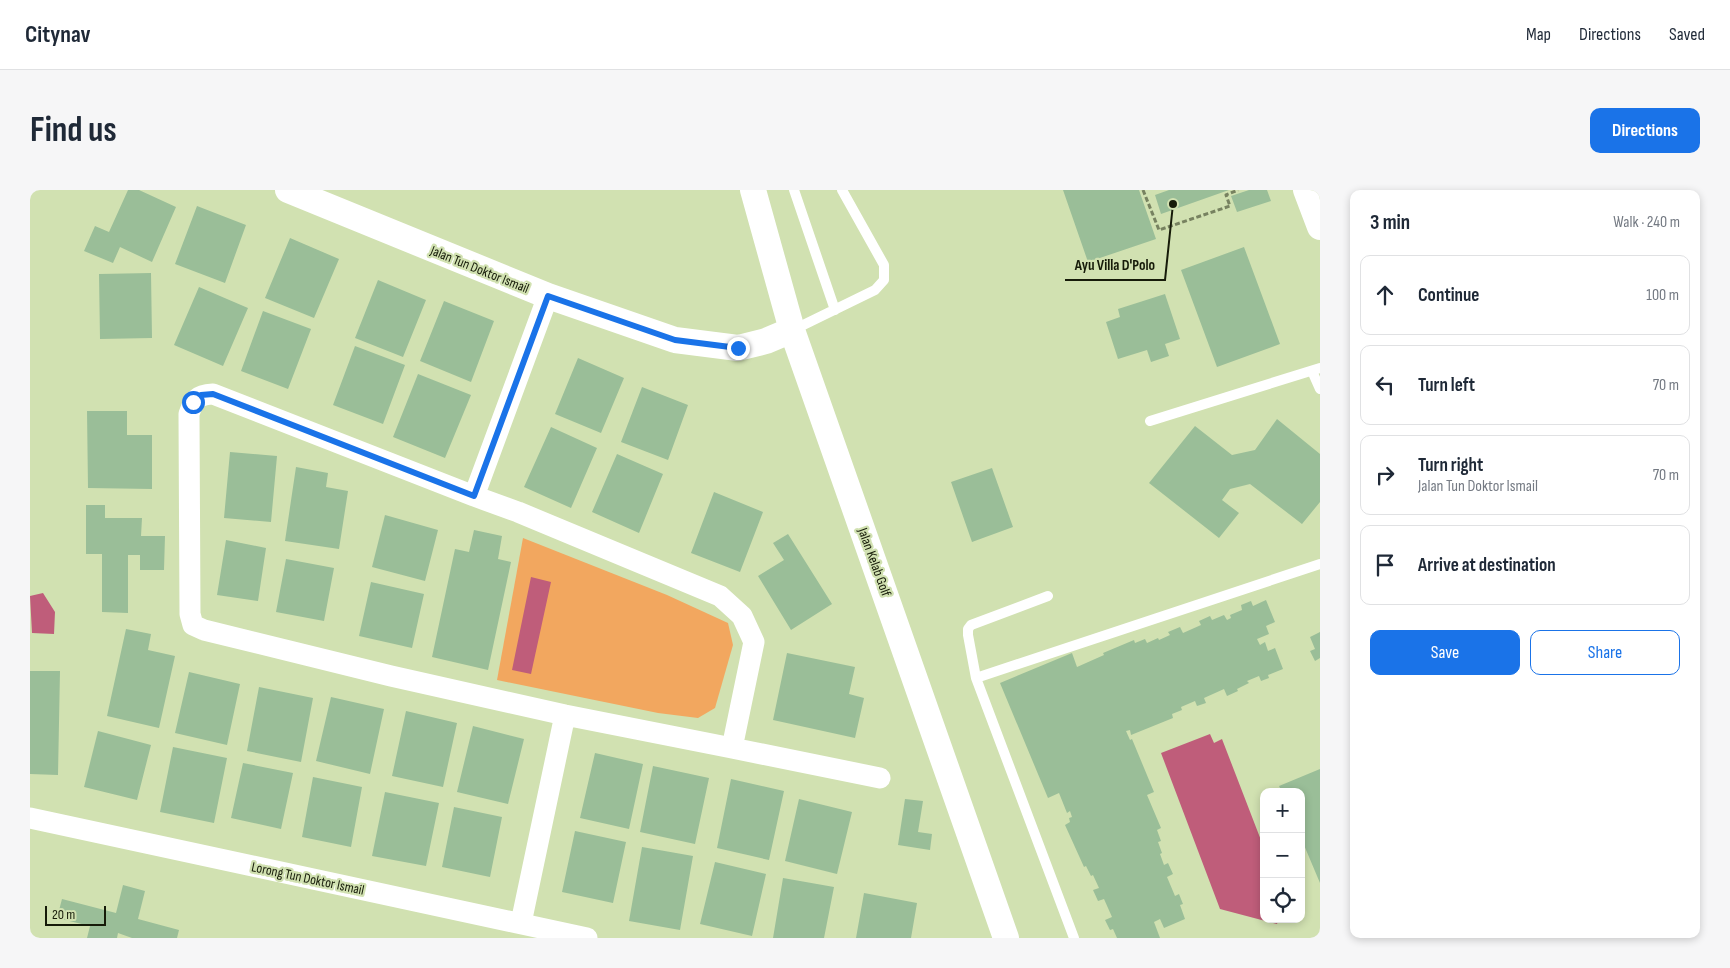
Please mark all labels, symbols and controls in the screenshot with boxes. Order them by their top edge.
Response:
text: Citynav [25,20,91,49]
text: Map [1526,24,1551,45]
text: Directions [1579,24,1641,45]
text: Saved [1669,24,1705,45]
button: Directions [1590,108,1700,153]
text: Find us [30,109,117,152]
text: 3 min [1370,210,1410,235]
text: Walk · 240 m [1613,213,1680,232]
street label: Jalan Tun Doktor Ismail [427,242,532,297]
callout: Ayu Villa D'Polo [1065,250,1165,280]
text: Ayu Villa D'Polo [1074,256,1155,275]
icon: ahead [1371,281,1399,309]
text: Continue [1418,284,1479,307]
text: 100 m [1646,286,1679,305]
route end [727,337,750,360]
icon: left [1371,371,1399,399]
text: Turn left [1418,374,1475,397]
text: 70 m [1653,376,1679,395]
route start [182,391,205,414]
text: Turn right [1418,454,1483,477]
icon: right [1371,461,1399,489]
text: 70 m [1653,466,1679,485]
text: Jalan Tun Doktor Ismail [1418,477,1538,496]
street label: Jalan Kelab Golf [854,525,895,600]
icon: arrive [1371,551,1399,579]
text: Arrive at destination [1418,554,1556,577]
button: Save [1370,630,1520,675]
button: Share [1530,630,1680,675]
map controls [1260,788,1305,923]
button: + [1260,788,1305,833]
button: − [1260,833,1305,878]
street label: Lorong Tun Doktor Ismail [250,858,366,899]
button: locate [1260,878,1305,923]
scale bar [45,903,106,926]
text: 20 m [52,906,75,923]

